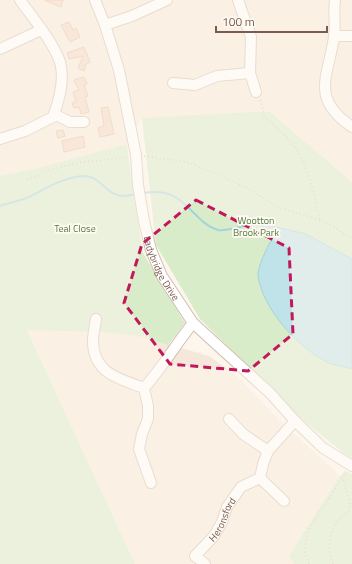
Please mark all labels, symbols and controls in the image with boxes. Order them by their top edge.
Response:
scale bar [216,8,327,34]
text: 100 m [222,12,255,31]
park label: Wootton Brook Park [233,213,279,240]
park label: Teal Close [54,221,96,236]
street label: Ladybridge Drive [140,234,184,303]
street label: Heronsford [205,494,239,545]

